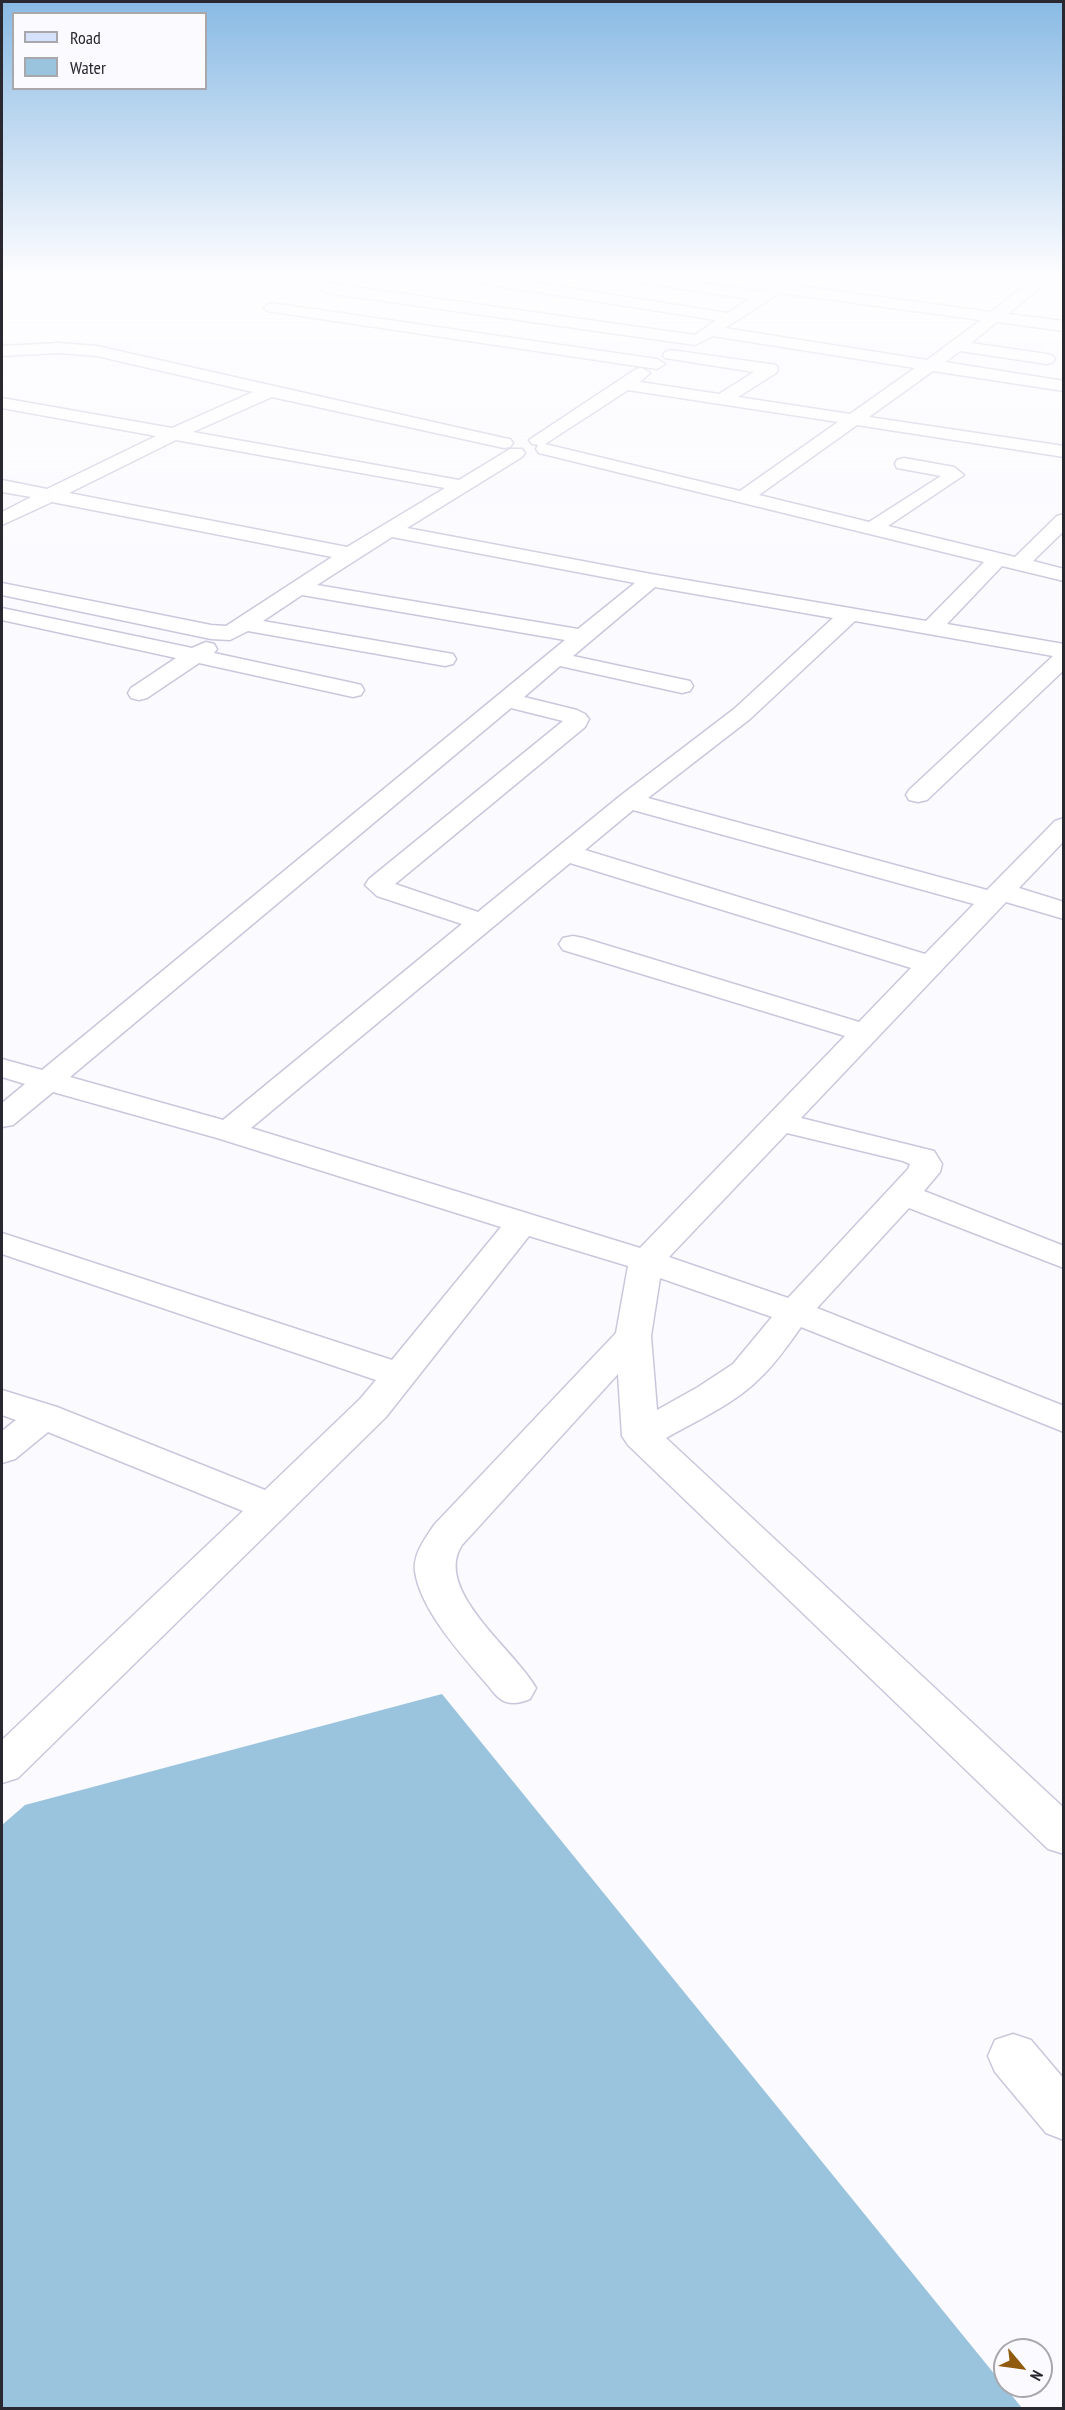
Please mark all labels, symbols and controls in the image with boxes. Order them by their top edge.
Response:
legend [12,12,207,90]
text: Road [70,26,101,49]
text: Water [70,56,106,79]
north arrow [993,2338,1053,2398]
text: N [1026,2367,1048,2384]

